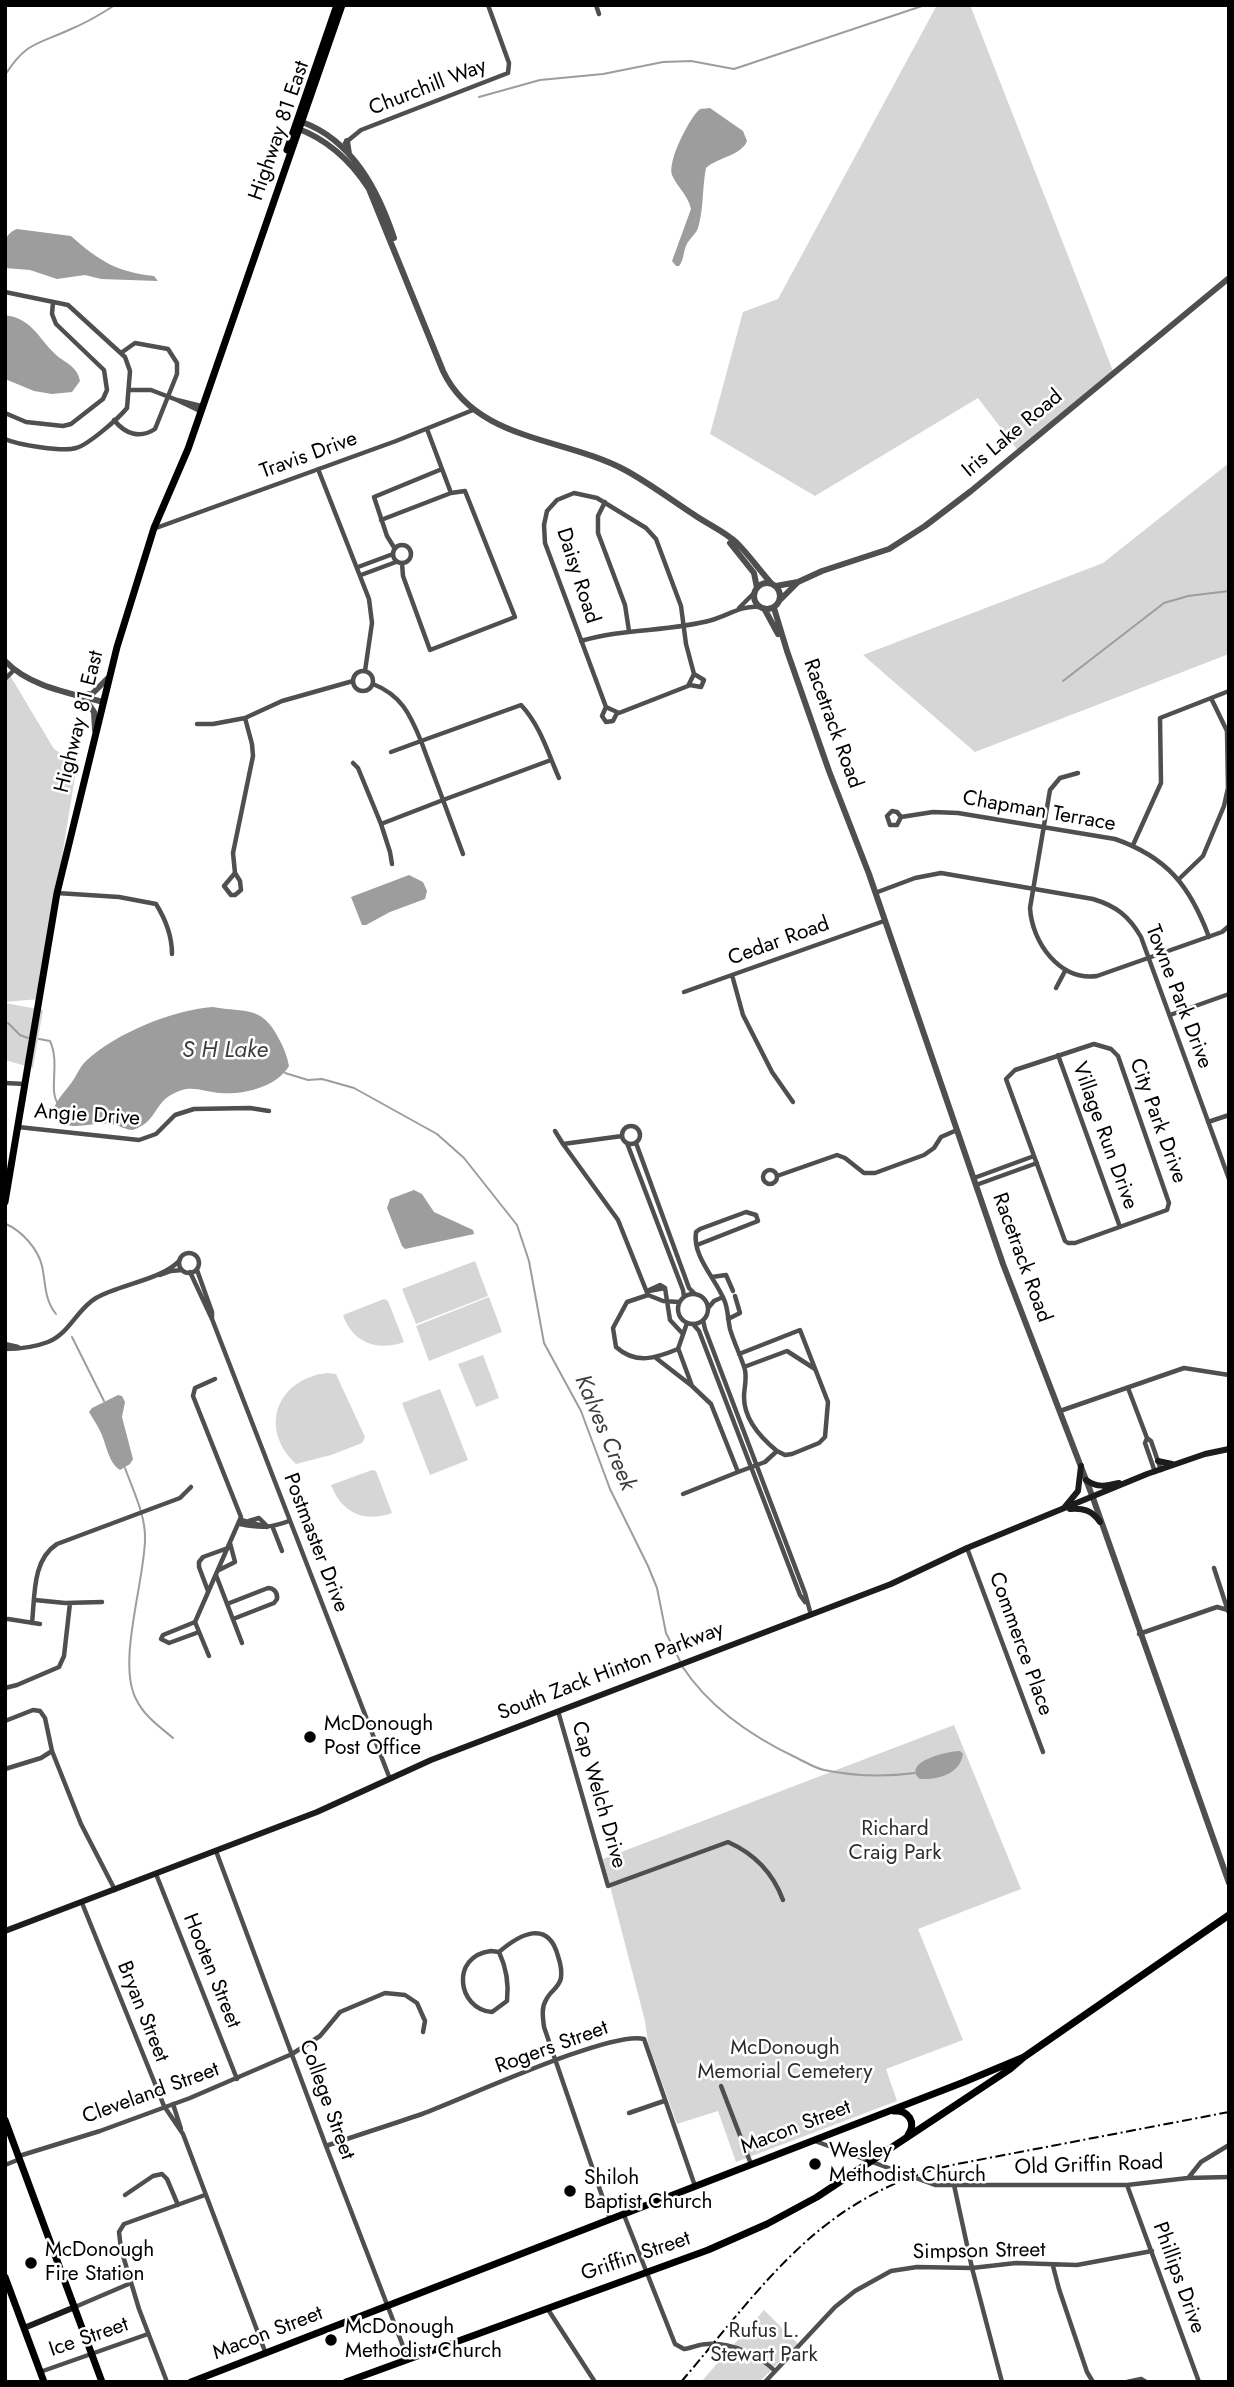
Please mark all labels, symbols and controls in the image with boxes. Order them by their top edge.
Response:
street label: Churchill Way [366,54,490,122]
street label: Highway 81 East [244,58,316,204]
street label: Iris Lake Road [958,385,1068,483]
street label: Travis Drive [257,427,361,485]
street label: Daisy Road [550,525,604,627]
street label: Highway 81 East [50,648,110,796]
street label: Racetrack Road [797,656,867,792]
street label: Chapman Terrace [960,786,1118,838]
street label: Cedar Road [725,912,833,972]
street label: Towne Park Drive [1139,922,1217,1072]
water label: S H Lake [182,1037,268,1065]
street label: City Park Drive [1123,1055,1191,1187]
street label: Village Run Drive [1066,1059,1142,1213]
street label: Angie Drive [33,1100,141,1132]
street label: Racetrack Road [986,1190,1056,1326]
water label: Kalves Creek [567,1371,641,1495]
street label: Postmaster Drive [277,1470,353,1616]
street label: Commerce Place [982,1569,1058,1719]
street label: South Zack Hinton Parkway [494,1617,728,1727]
place label: McDonough Post Office [324,1712,433,1762]
street label: Cap Welch Drive [565,1719,631,1871]
marker: McDonough Post Office [302,1729,318,1745]
park label: Richard Craig Park [849,1817,941,1867]
street label: Hooten Street [177,1910,245,2032]
street label: Bryan Street [110,1958,174,2066]
street label: Rogers Street [492,2016,612,2080]
park label: McDonough Memorial Cemetery [698,2036,872,2086]
street label: College Street [293,2037,359,2163]
street label: Cleveland Street [79,2058,223,2130]
street label: Macon Street [737,2095,855,2161]
place label: Wesley Methodist Church [829,2139,986,2189]
street label: Old Griffin Road [1014,2151,1164,2181]
marker: Wesley Methodist Church [807,2156,823,2172]
place label: Shiloh Baptist Church [584,2166,712,2216]
marker: Shiloh Baptist Church [562,2183,578,2199]
street label: Phillips Drive [1146,2219,1210,2337]
street label: Griffin Street [578,2227,694,2287]
place label: McDonough Fire Station [45,2238,154,2288]
street label: Simpson Street [912,2238,1046,2266]
marker: McDonough Fire Station [23,2255,39,2271]
street label: Macon Street [209,2301,327,2367]
street label: Ice Street [46,2313,132,2363]
place label: McDonough Methodist Church [345,2315,502,2365]
park label: Rufus L. Stewart Park [710,2319,818,2369]
marker: McDonough Methodist Church [323,2332,339,2348]

